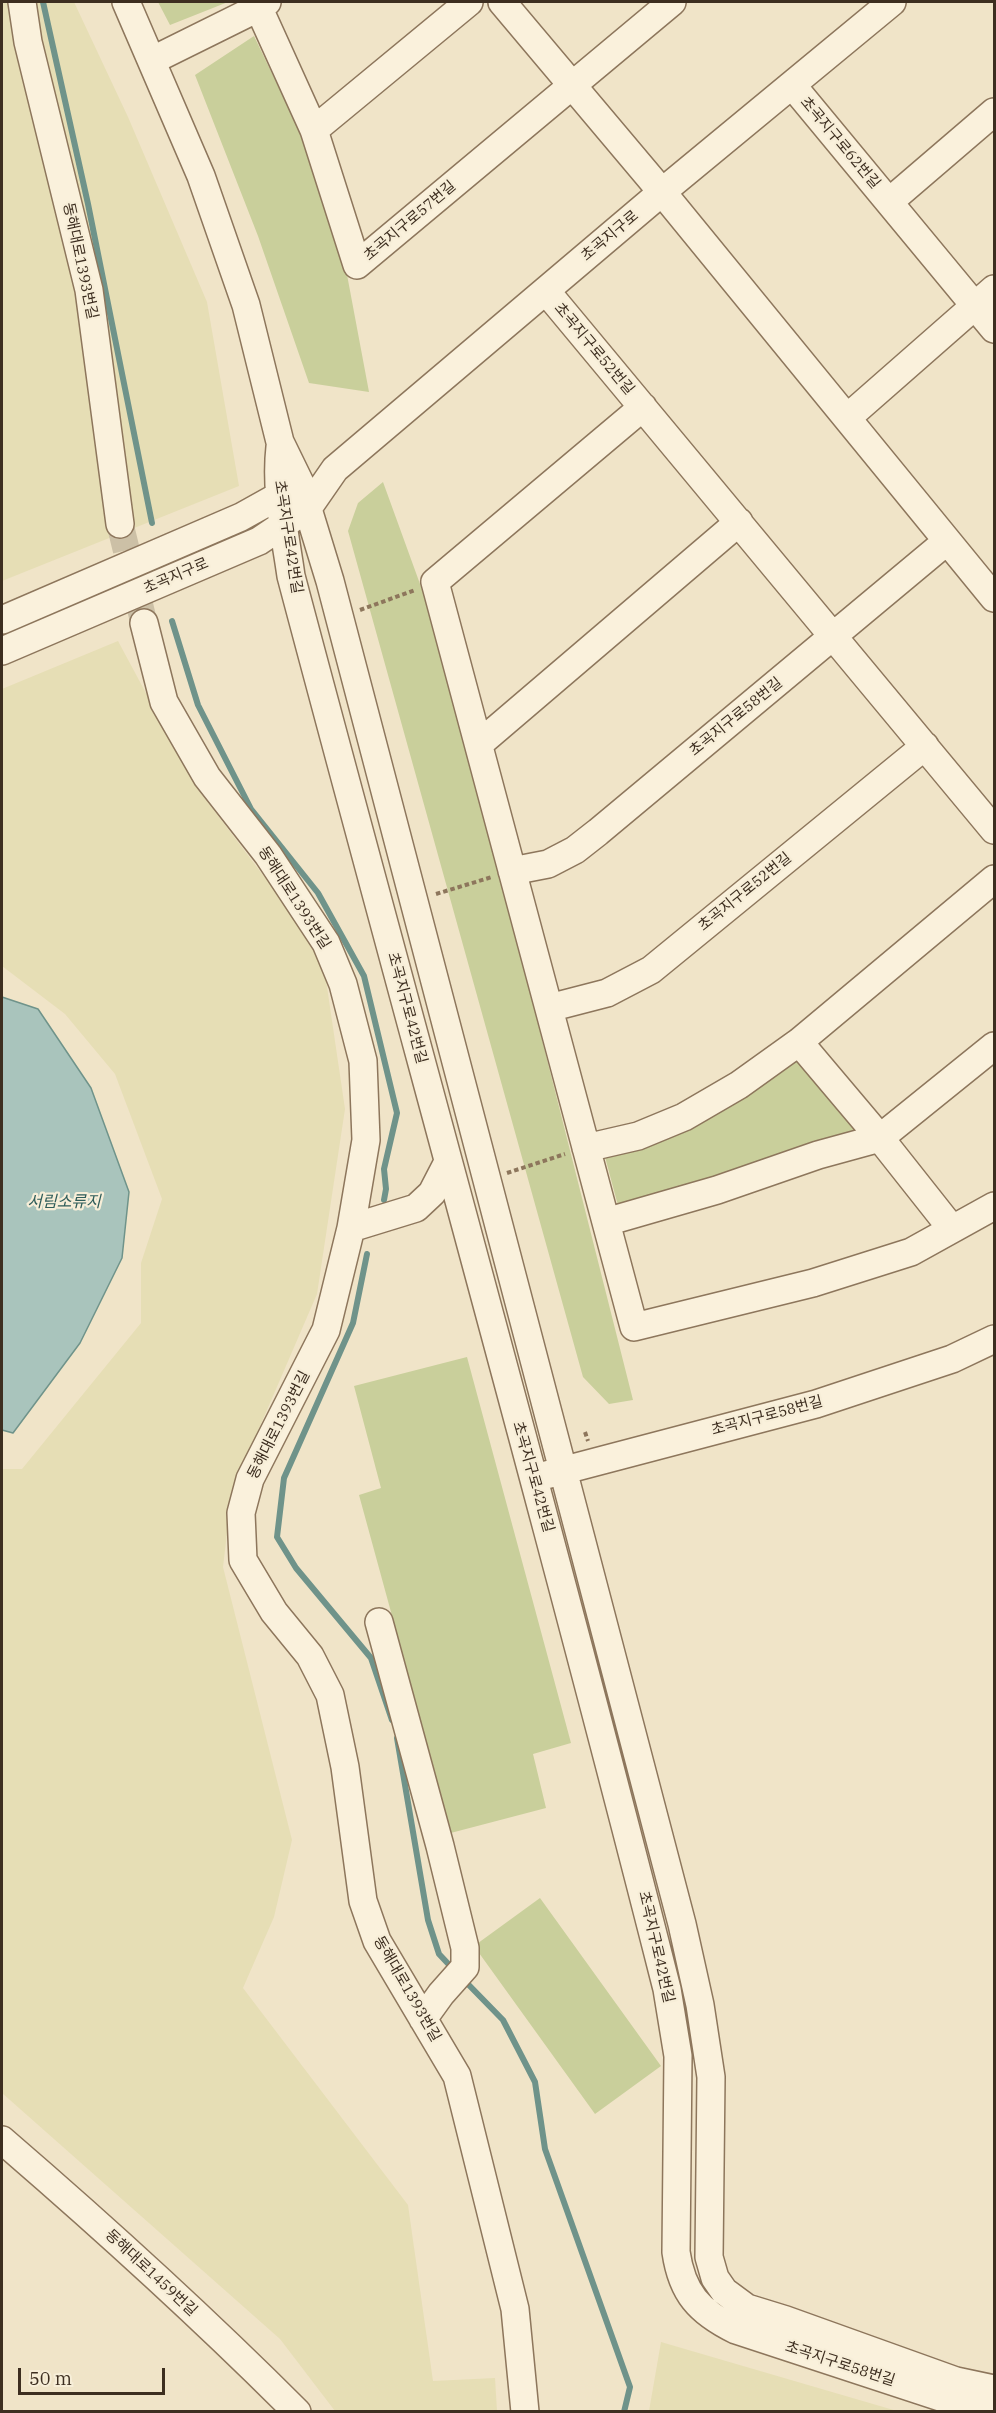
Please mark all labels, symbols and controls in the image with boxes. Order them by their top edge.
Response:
street label: 초곡지구로62번길 [796,93,884,193]
street label: 초곡지구로57번길 [360,177,460,265]
street label: 동해대로1393번길 [59,201,101,321]
street label: 초곡지구로 [578,207,642,265]
street label: 초곡지구로52번길 [550,299,638,399]
street label: 초곡지구로42번길 [270,479,306,595]
street label: 초곡지구로 [141,554,211,598]
street label: 초곡지구로58번길 [686,674,786,760]
street label: 동해대로1393번길 [254,843,334,953]
street label: 초곡지구로52번길 [695,849,795,935]
street label: 초곡지구로42번길 [383,950,431,1066]
water label: 서림소류지 [27,1192,101,1212]
street label: 동해대로1393번길 [244,1368,314,1482]
street label: 초곡지구로58번길 [709,1392,825,1440]
street label: 초곡지구로42번길 [509,1419,557,1535]
street label: 초곡지구로42번길 [634,1889,678,2005]
street label: 동해대로1393번길 [370,1933,444,2045]
street label: 동해대로1459번길 [101,2226,201,2320]
street label: 초곡지구로58번길 [783,2338,897,2390]
scale bar [21,2356,168,2394]
text: 50 m [29,2367,72,2390]

